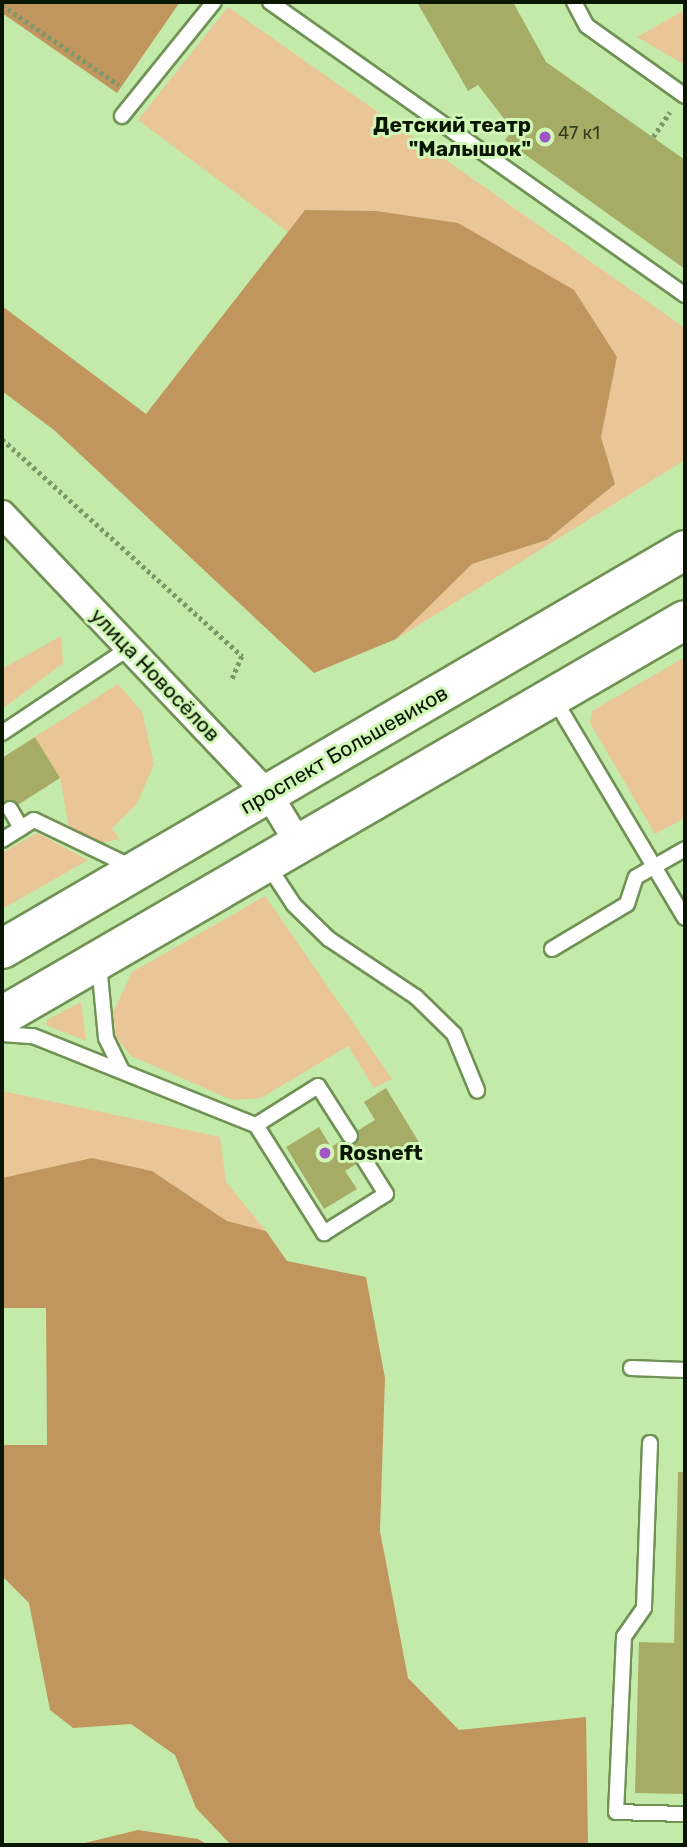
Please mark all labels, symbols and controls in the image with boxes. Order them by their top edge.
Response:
place label: Детский театр "Малышок" [373,112,531,162]
house number: 47 к1 [558,122,600,144]
marker: Детский театр "Малышок" [537,129,553,145]
street label: улица Новосёлов [85,603,225,747]
street label: проспект Большевиков [236,680,452,820]
place label: Rosneft [339,1140,423,1166]
marker: Rosneft [317,1145,333,1161]

